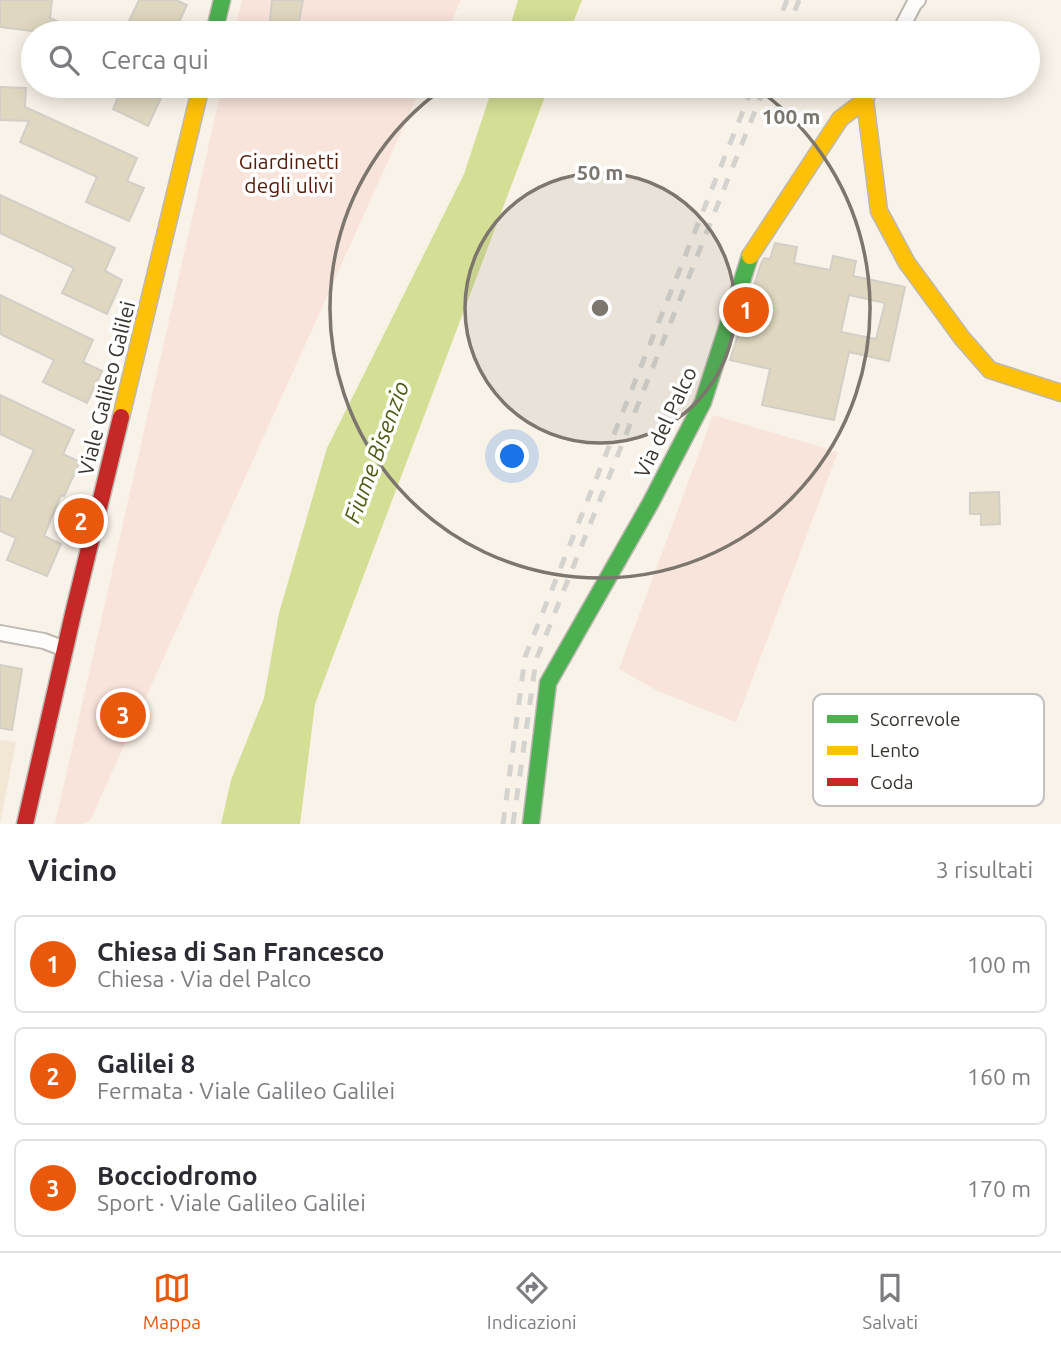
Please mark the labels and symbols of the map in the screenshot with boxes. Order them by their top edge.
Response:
text: 100 m [762,104,820,128]
park label: Giardinetti degli ulivi [239,149,339,197]
text: 50 m [577,160,623,184]
pin: 1 [723,284,769,336]
centre of rings [588,296,612,320]
street label: Viale Galileo Galilei [73,298,139,478]
street label: Via del Palco [629,363,701,481]
water label: Fiume Bisenzio [339,378,413,526]
your location [495,439,529,473]
pin: 2 [58,495,104,547]
pin: 3 [100,689,146,741]
legend [813,694,1044,806]
text: Scorrevole [870,708,961,730]
text: Lento [870,739,920,761]
text: Coda [870,771,914,793]

